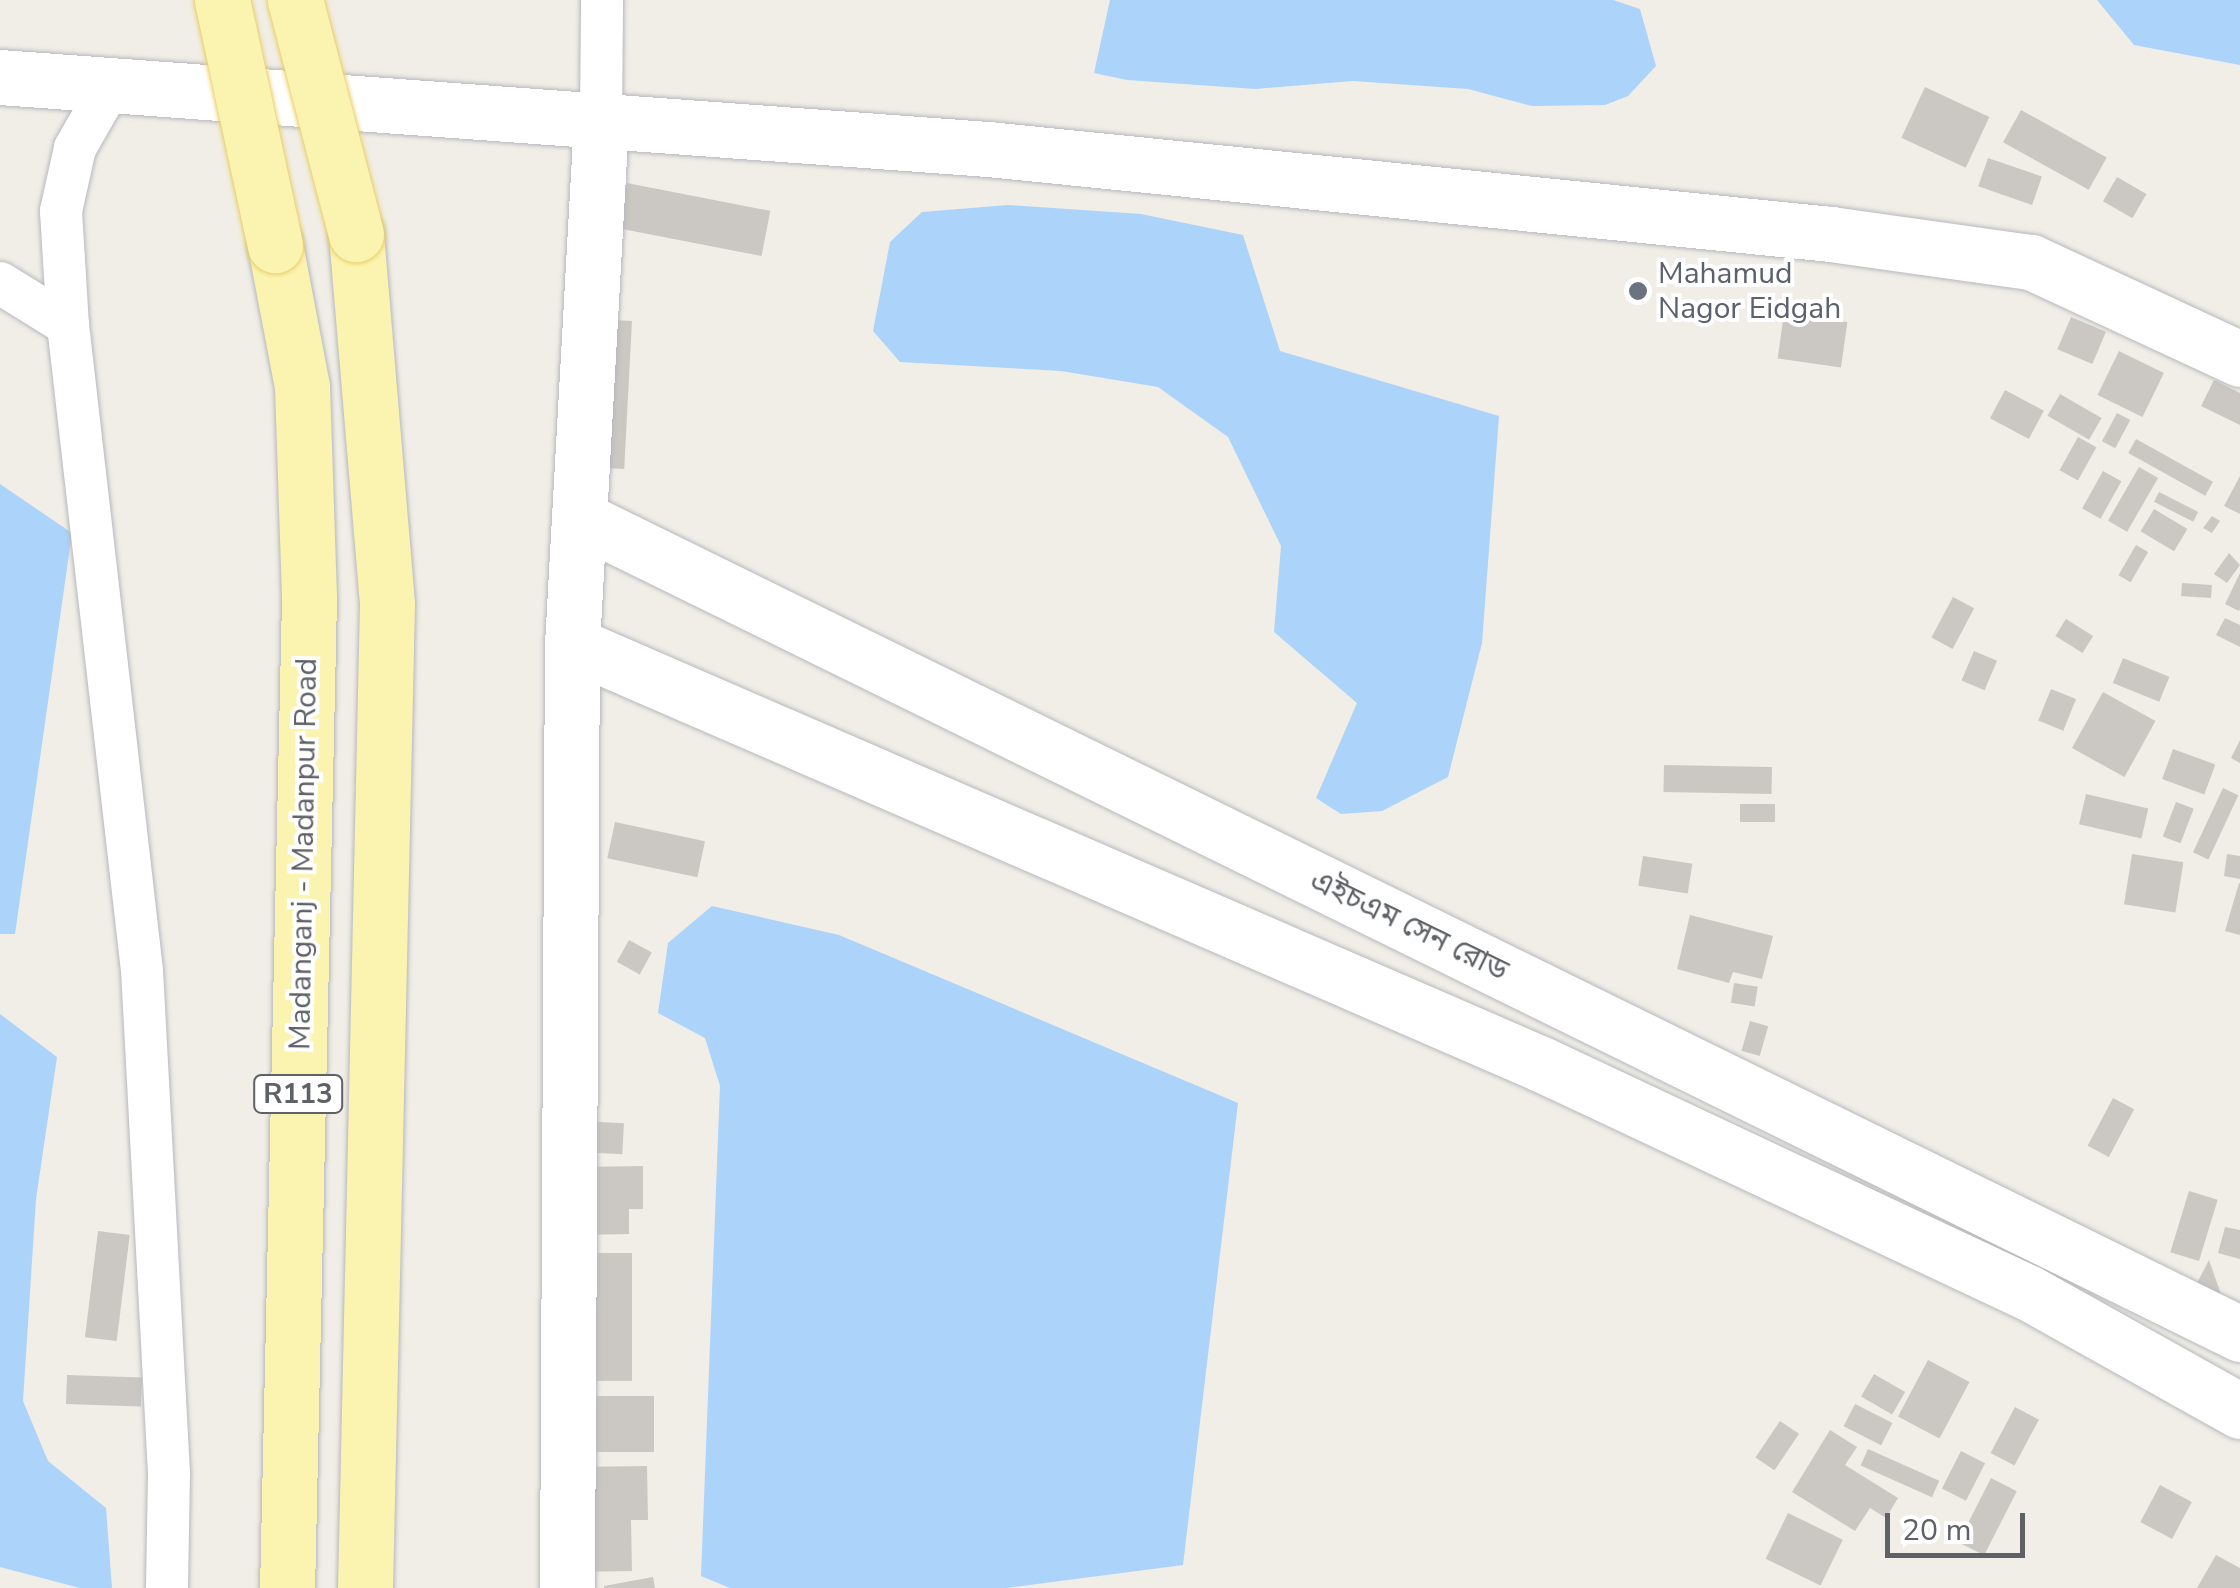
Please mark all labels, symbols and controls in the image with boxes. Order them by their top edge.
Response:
place label: Mahamud Nagor Eidgah [1658,256,1841,326]
marker: Mahamud Nagor Eidgah [1627,280,1649,302]
street label: Madanganj - Madanpur Road [283,658,325,1050]
street label: এইচএম সেন রোড [1304,863,1514,989]
road number: R113 [253,1071,343,1117]
scale bar [1890,1493,2030,1555]
text: 20 m [1902,1510,1971,1551]

